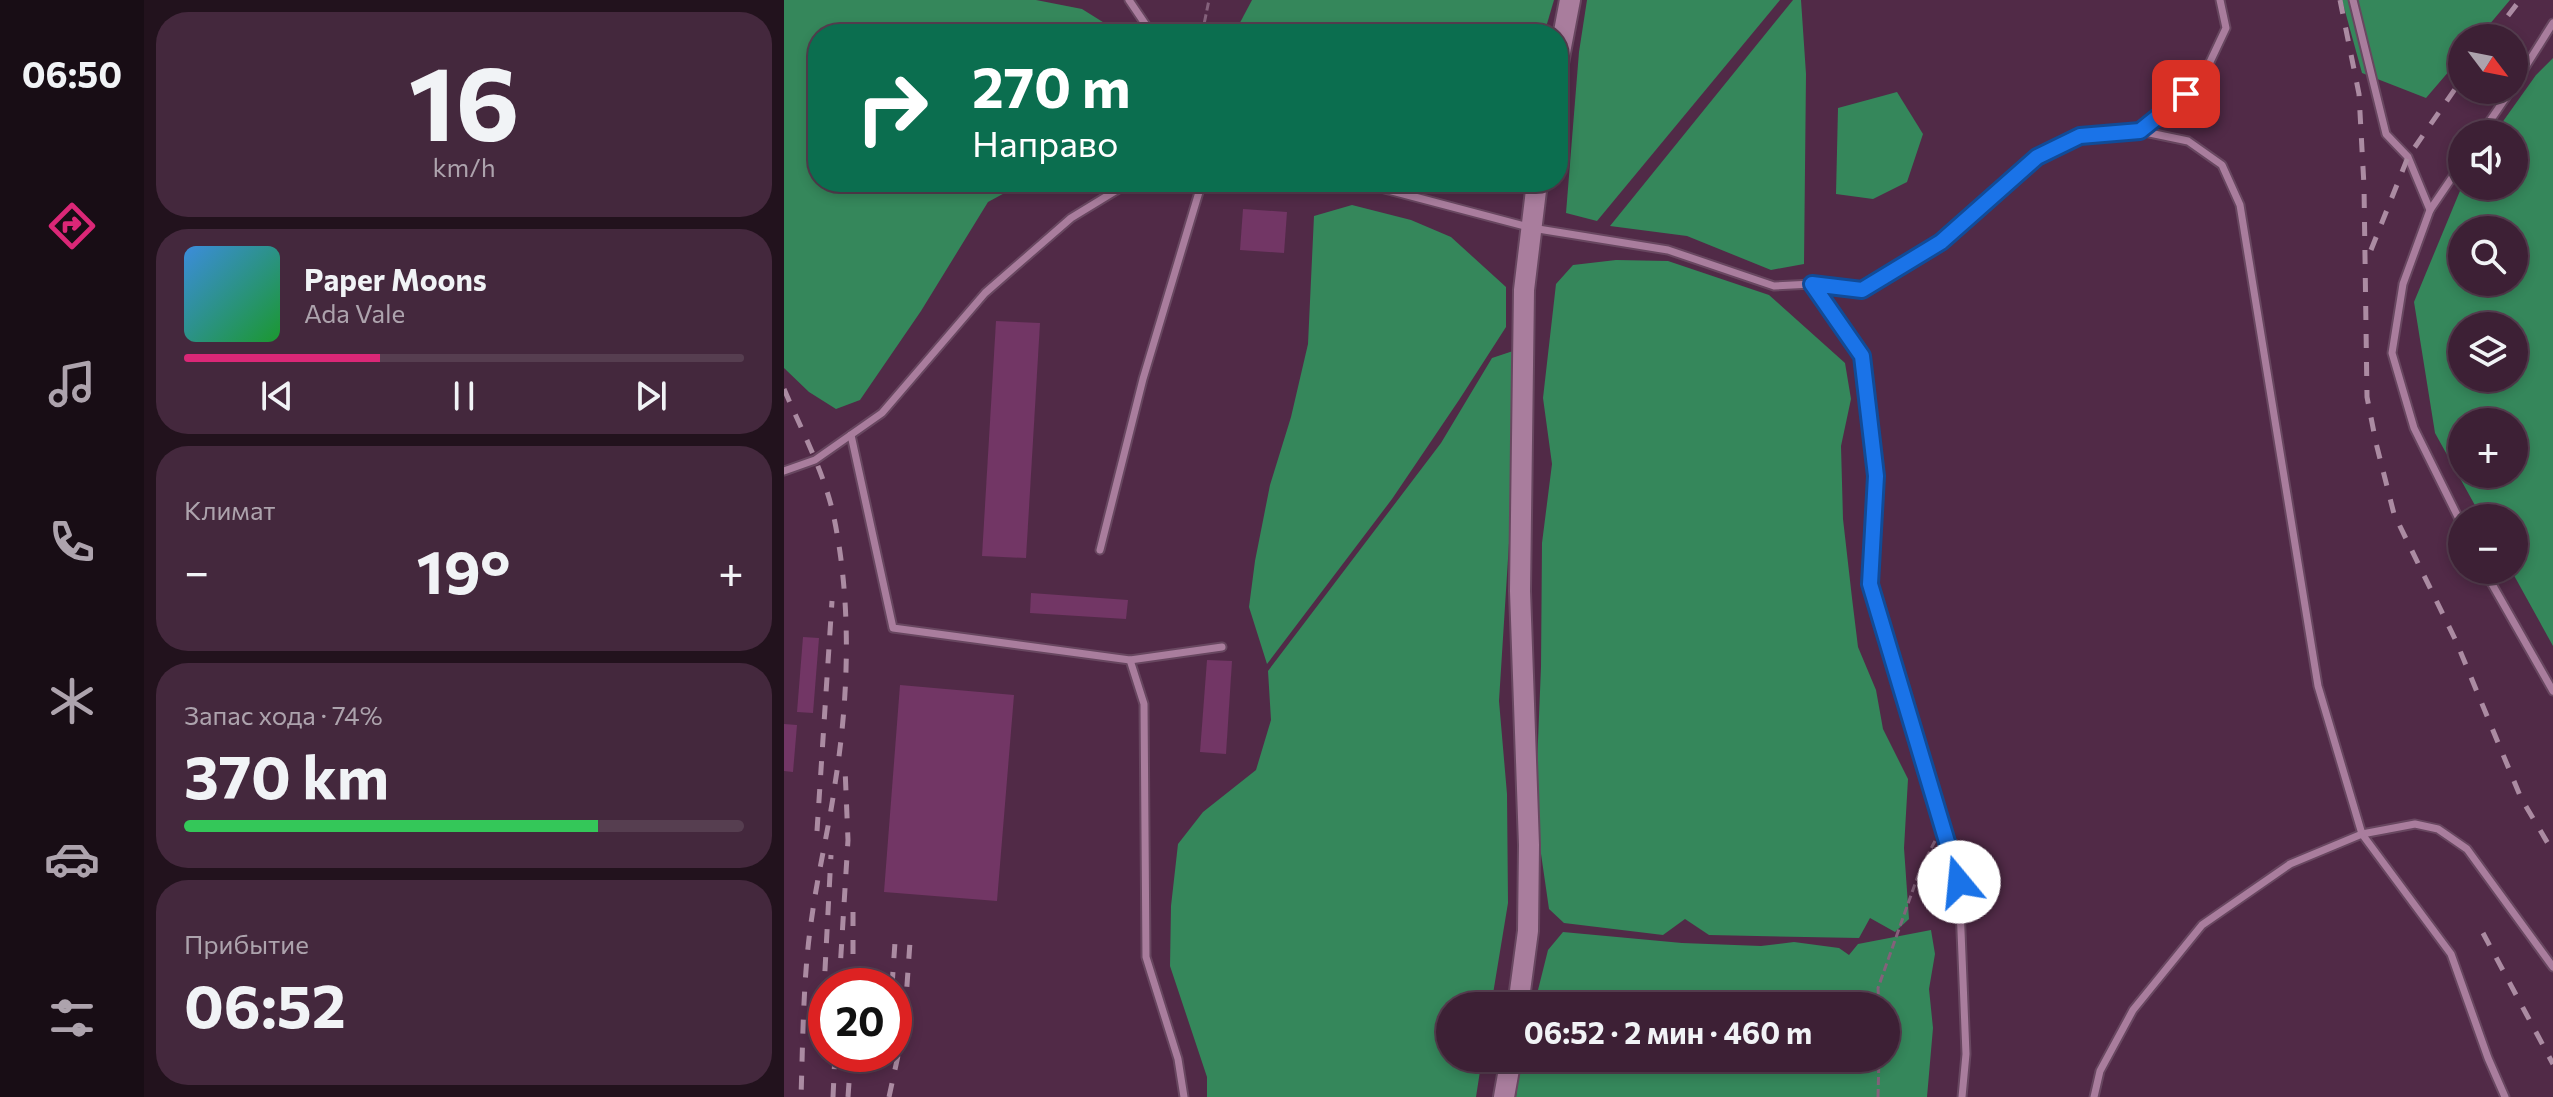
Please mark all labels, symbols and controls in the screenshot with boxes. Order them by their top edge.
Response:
north arrow [2448,24,2528,104]
map controls [2448,24,2528,584]
text: 16 [408,35,520,162]
text: 06:50 [22,51,122,95]
text: 270 m [972,51,1131,120]
icon: right [840,56,944,160]
pin [2152,60,2220,128]
icon: arrive [2164,72,2208,116]
text: Направо [972,120,1118,164]
button: sound [2448,120,2528,200]
text: km/h [432,151,496,182]
icon: directions [44,198,100,254]
button: search [2448,216,2528,296]
text: Paper Moons [304,260,487,297]
text: Ada Vale [304,297,405,328]
button: layers [2448,312,2528,392]
icon: music [44,356,100,412]
icon: previous [255,374,299,418]
icon: pause [442,374,486,418]
icon: next [629,374,673,418]
button: + [2448,408,2528,488]
text: Климат [184,494,276,525]
button: − [2448,504,2528,584]
icon: phone [44,514,100,570]
text: 19° [416,533,511,606]
text: − [184,543,209,597]
text: + [718,543,744,597]
icon: climate [44,673,100,729]
text: Запас хода · 74% [184,699,383,730]
text: 370 km [184,738,389,811]
icon: car [44,831,100,887]
position arrow [1917,840,2001,924]
text: Прибытие [184,928,309,959]
text: 06:52 [184,967,346,1040]
speed limit sign: 20 [808,968,912,1072]
icon: filters [44,990,100,1046]
text: 06:52 · 2 мин · 460 m [1524,1013,1812,1050]

